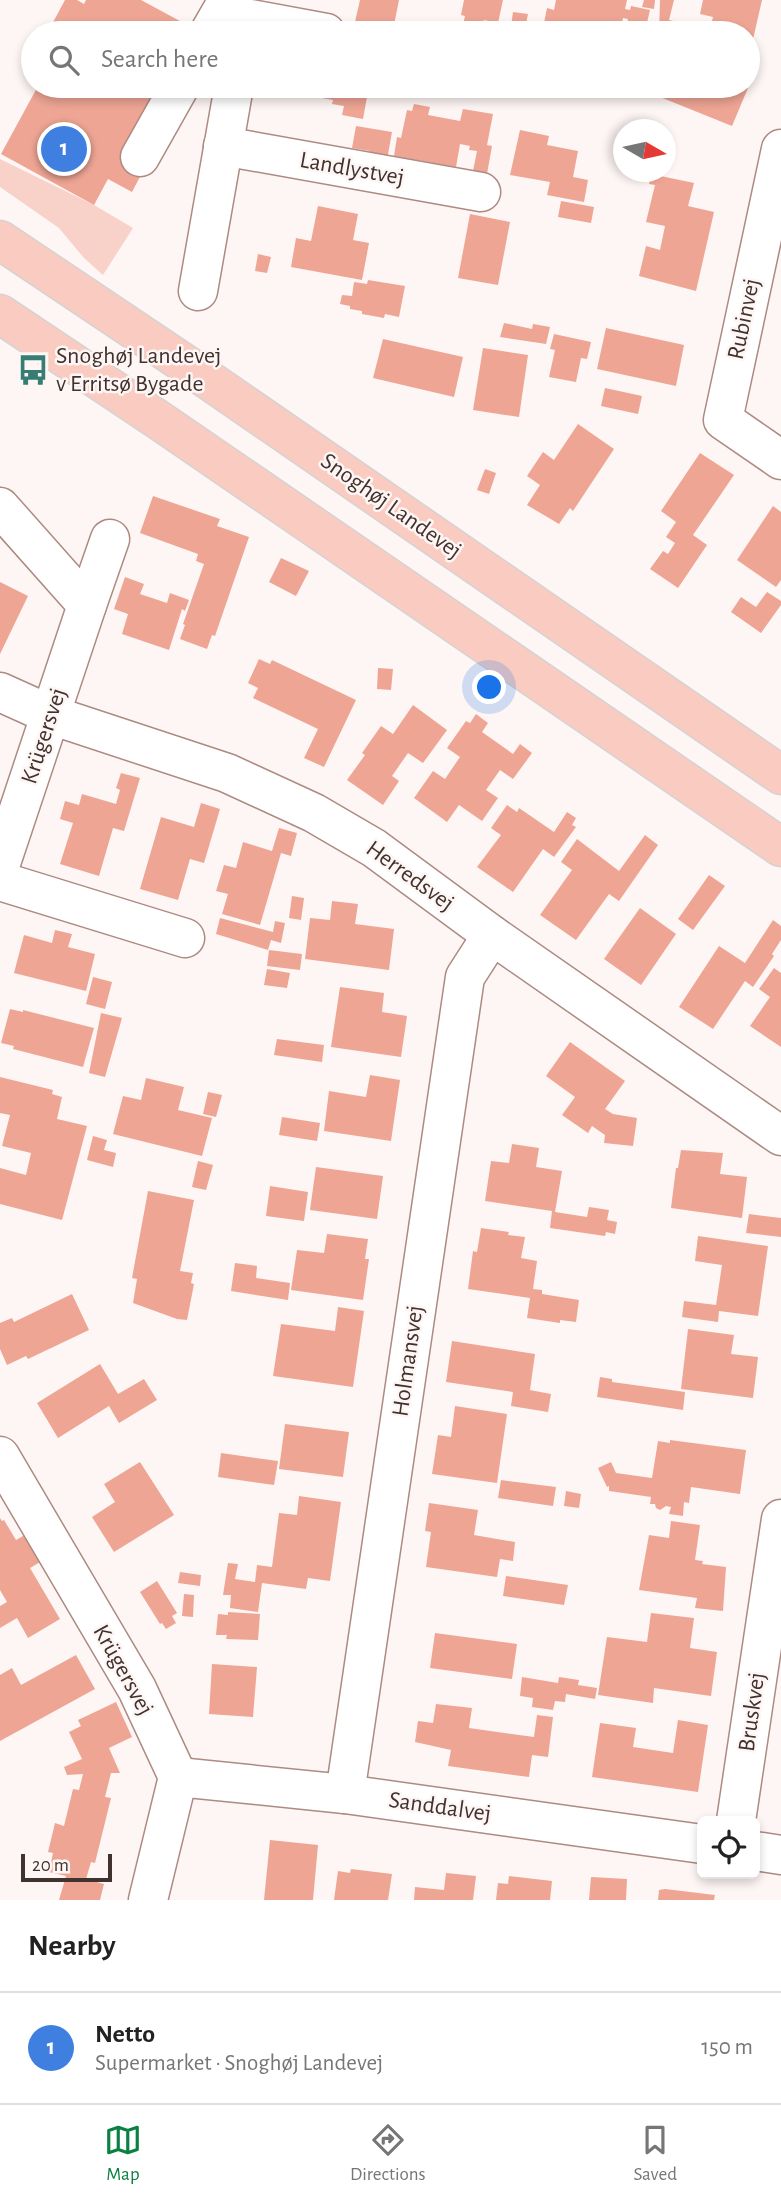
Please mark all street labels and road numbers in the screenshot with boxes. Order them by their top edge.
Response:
street label: Landlystvej [298,148,406,190]
street label: Rubinvej [724,276,764,362]
street label: Snoghøj Landevej [316,449,466,563]
street label: Krügersvej [17,685,71,787]
street label: Herredsvej [362,836,458,916]
street label: Holmansvej [388,1304,428,1418]
street label: Krügersvej [88,1621,158,1719]
street label: Bruskvej [735,1671,769,1753]
street label: Sanddalvej [387,1788,493,1826]

